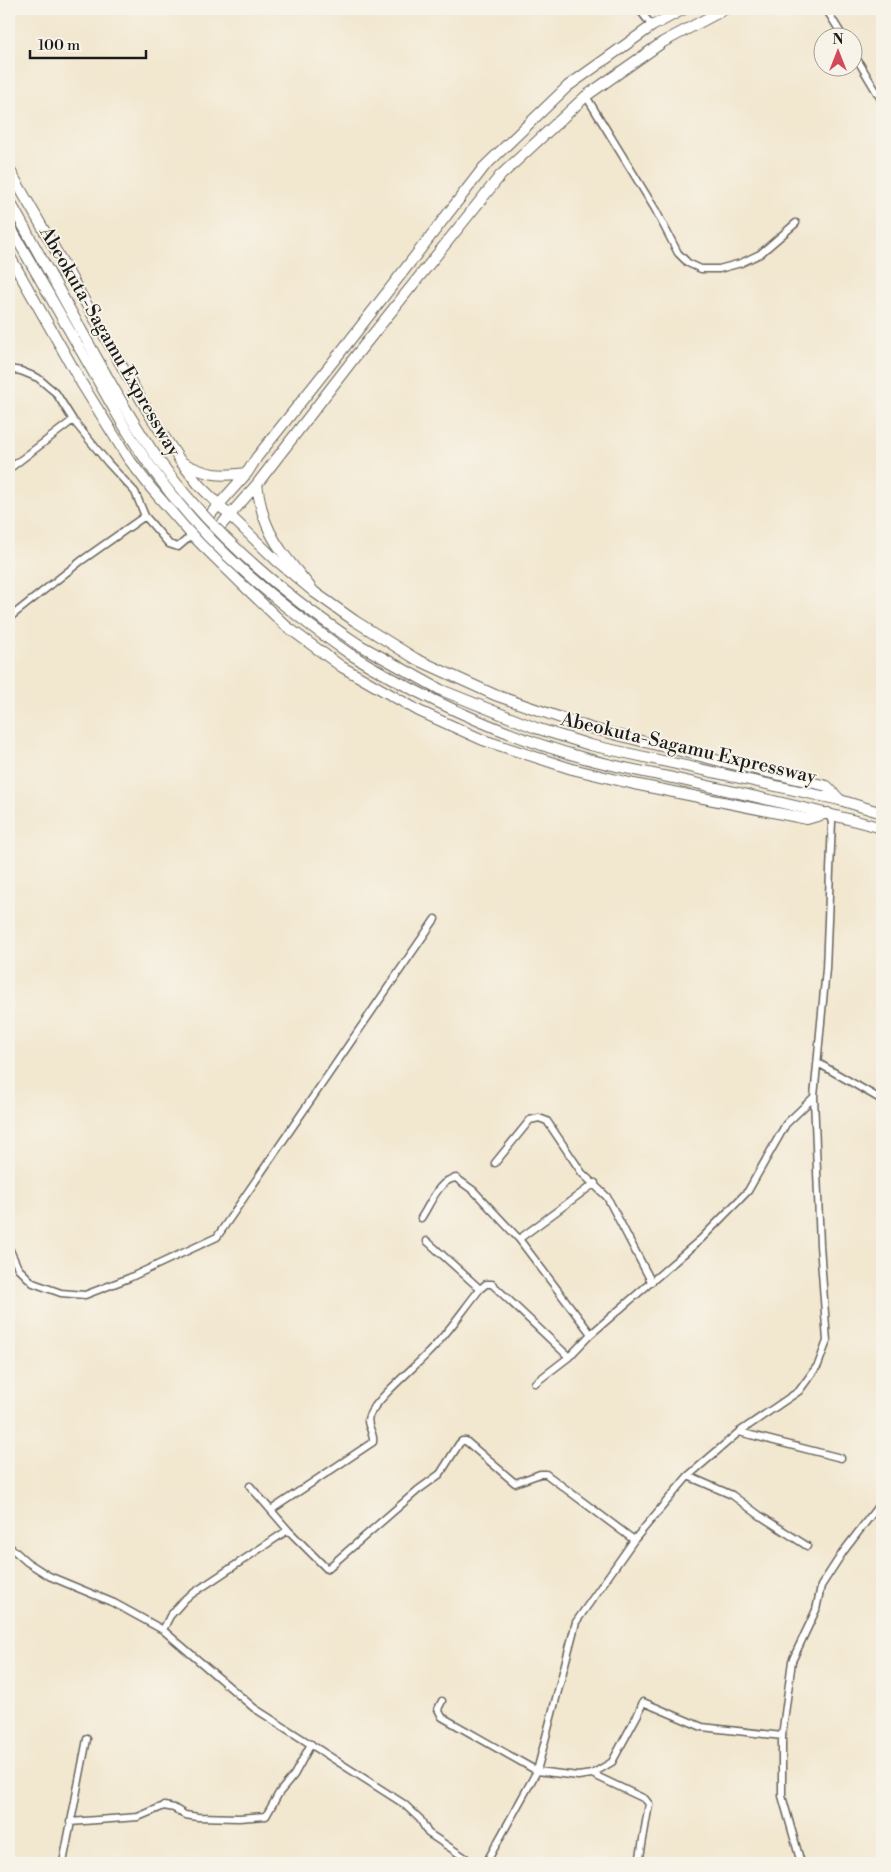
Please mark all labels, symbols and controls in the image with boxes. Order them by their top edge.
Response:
scale bar [30,28,146,60]
north arrow [814,28,864,78]
text: N [832,31,844,49]
text: 100 m [38,36,80,55]
street label: Abeokuta-Sagamu Expressway [34,221,186,461]
street label: Abeokuta-Sagamu Expressway [558,707,820,789]

